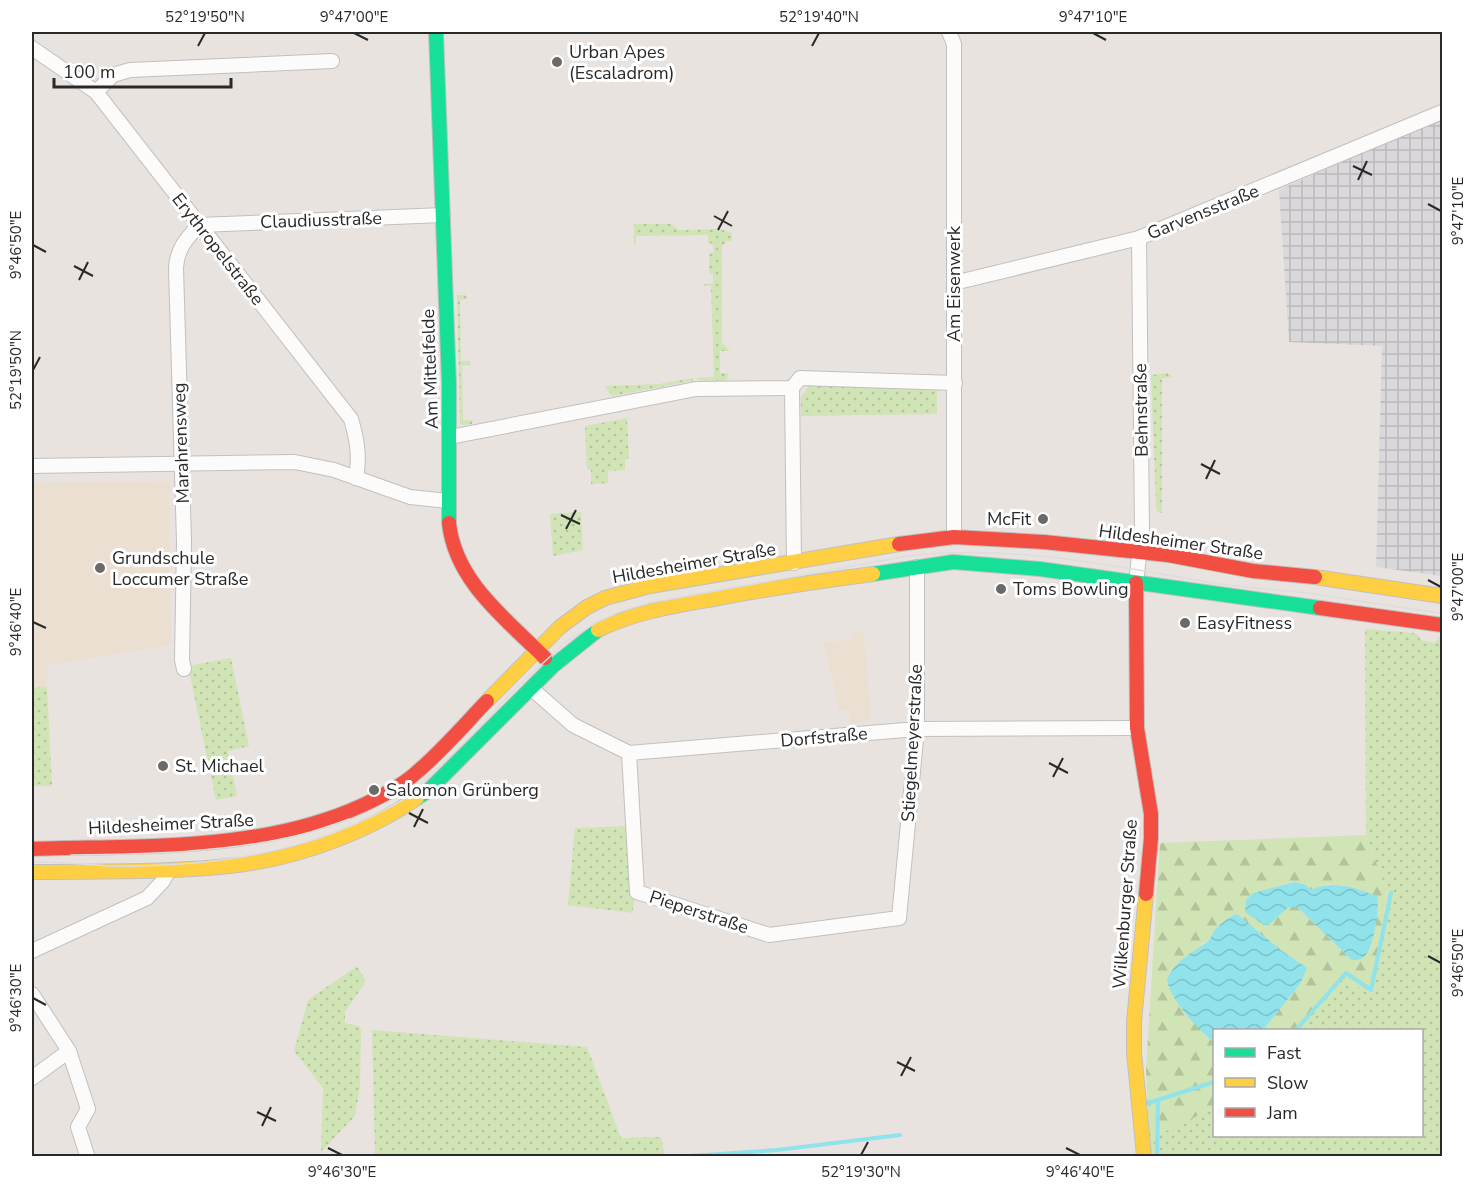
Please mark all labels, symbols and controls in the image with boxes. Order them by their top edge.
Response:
text: 52°19'50"N [165,7,245,27]
text: 9°47'00"E [320,7,388,27]
text: 52°19'40"N [779,7,859,27]
text: 9°47'10"E [1059,7,1127,27]
place label: Urban Apes (Escaladrom) [569,40,674,85]
scale bar [54,51,231,89]
marker: Urban Apes (Escaladrom) [550,55,564,69]
text: 100 m [63,60,115,84]
text: 9°47'10"E [1448,177,1468,245]
street label: Garvensstraße [1144,179,1262,245]
street label: Erythropelstraße [167,188,269,310]
street label: Claudiusstraße [260,206,382,234]
text: 9°46'50"E [6,211,26,279]
street label: Am Eisenwerk [942,225,966,342]
street label: Am Mittelfelde [416,308,444,430]
text: 52°19'50"N [6,330,26,410]
street label: Behnstraße [1128,363,1154,457]
street label: Marahrensweg [167,382,195,504]
place label: McFit [987,507,1032,531]
marker: McFit [1036,512,1050,526]
street label: Hildesheimer Straße [1097,519,1265,565]
street label: Hildesheimer Straße [610,537,778,589]
place label: Grundschule Loccumer Straße [112,546,248,591]
text: 9°47'00"E [1448,553,1468,621]
marker: Grundschule Loccumer Straße [93,561,107,575]
place label: Toms Bowling [1013,577,1129,601]
marker: Toms Bowling [994,582,1008,596]
text: 9°46'40"E [6,588,26,656]
place label: EasyFitness [1197,611,1292,635]
marker: EasyFitness [1178,616,1192,630]
street label: Stiegelmeyerstraße [896,664,928,822]
street label: Dorfstraße [779,721,869,753]
place label: St. Michael [175,754,265,778]
marker: St. Michael [156,759,170,773]
place label: Salomon Grünberg [386,778,539,802]
marker: Salomon Grünberg [367,783,381,797]
street label: Hildesheimer Straße [88,808,254,840]
street label: Wilkenburger Straße [1107,818,1143,990]
street label: Pieperstraße [646,885,752,939]
text: 9°46'50"E [1448,929,1468,997]
text: 9°46'30"E [6,964,26,1032]
legend [1213,1029,1423,1137]
text: Fast [1267,1041,1302,1065]
text: Slow [1267,1071,1308,1095]
text: Jam [1266,1101,1298,1125]
text: 9°46'30"E [308,1162,376,1182]
text: 52°19'30"N [821,1162,901,1182]
text: 9°46'40"E [1046,1162,1114,1182]

